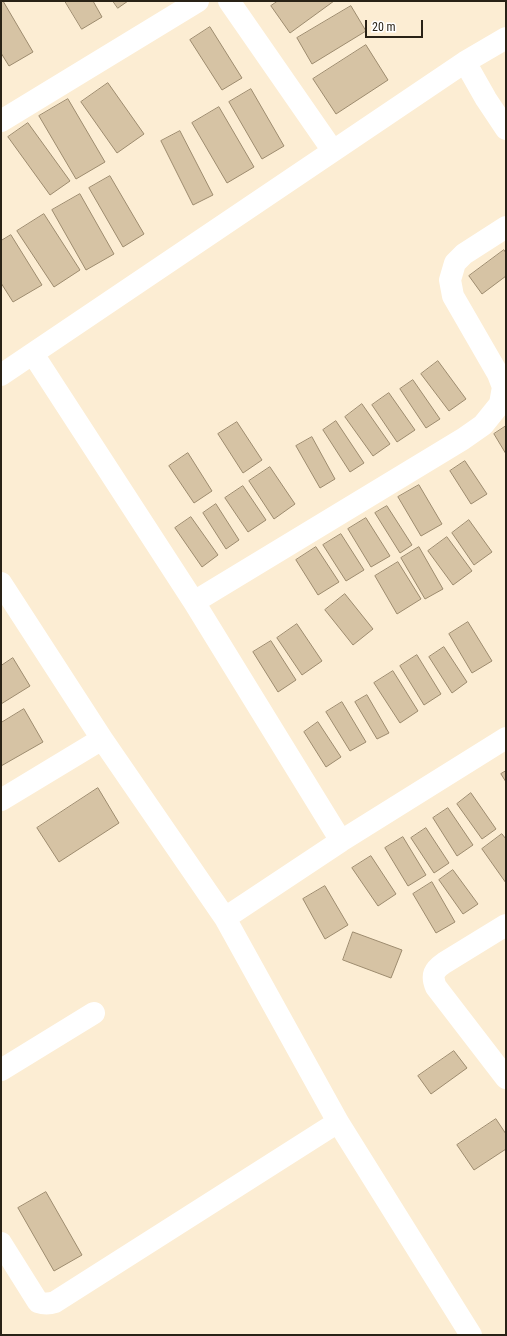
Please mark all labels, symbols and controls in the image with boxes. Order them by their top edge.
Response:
scale bar [367,12,425,38]
text: 20 m [372,20,396,34]

